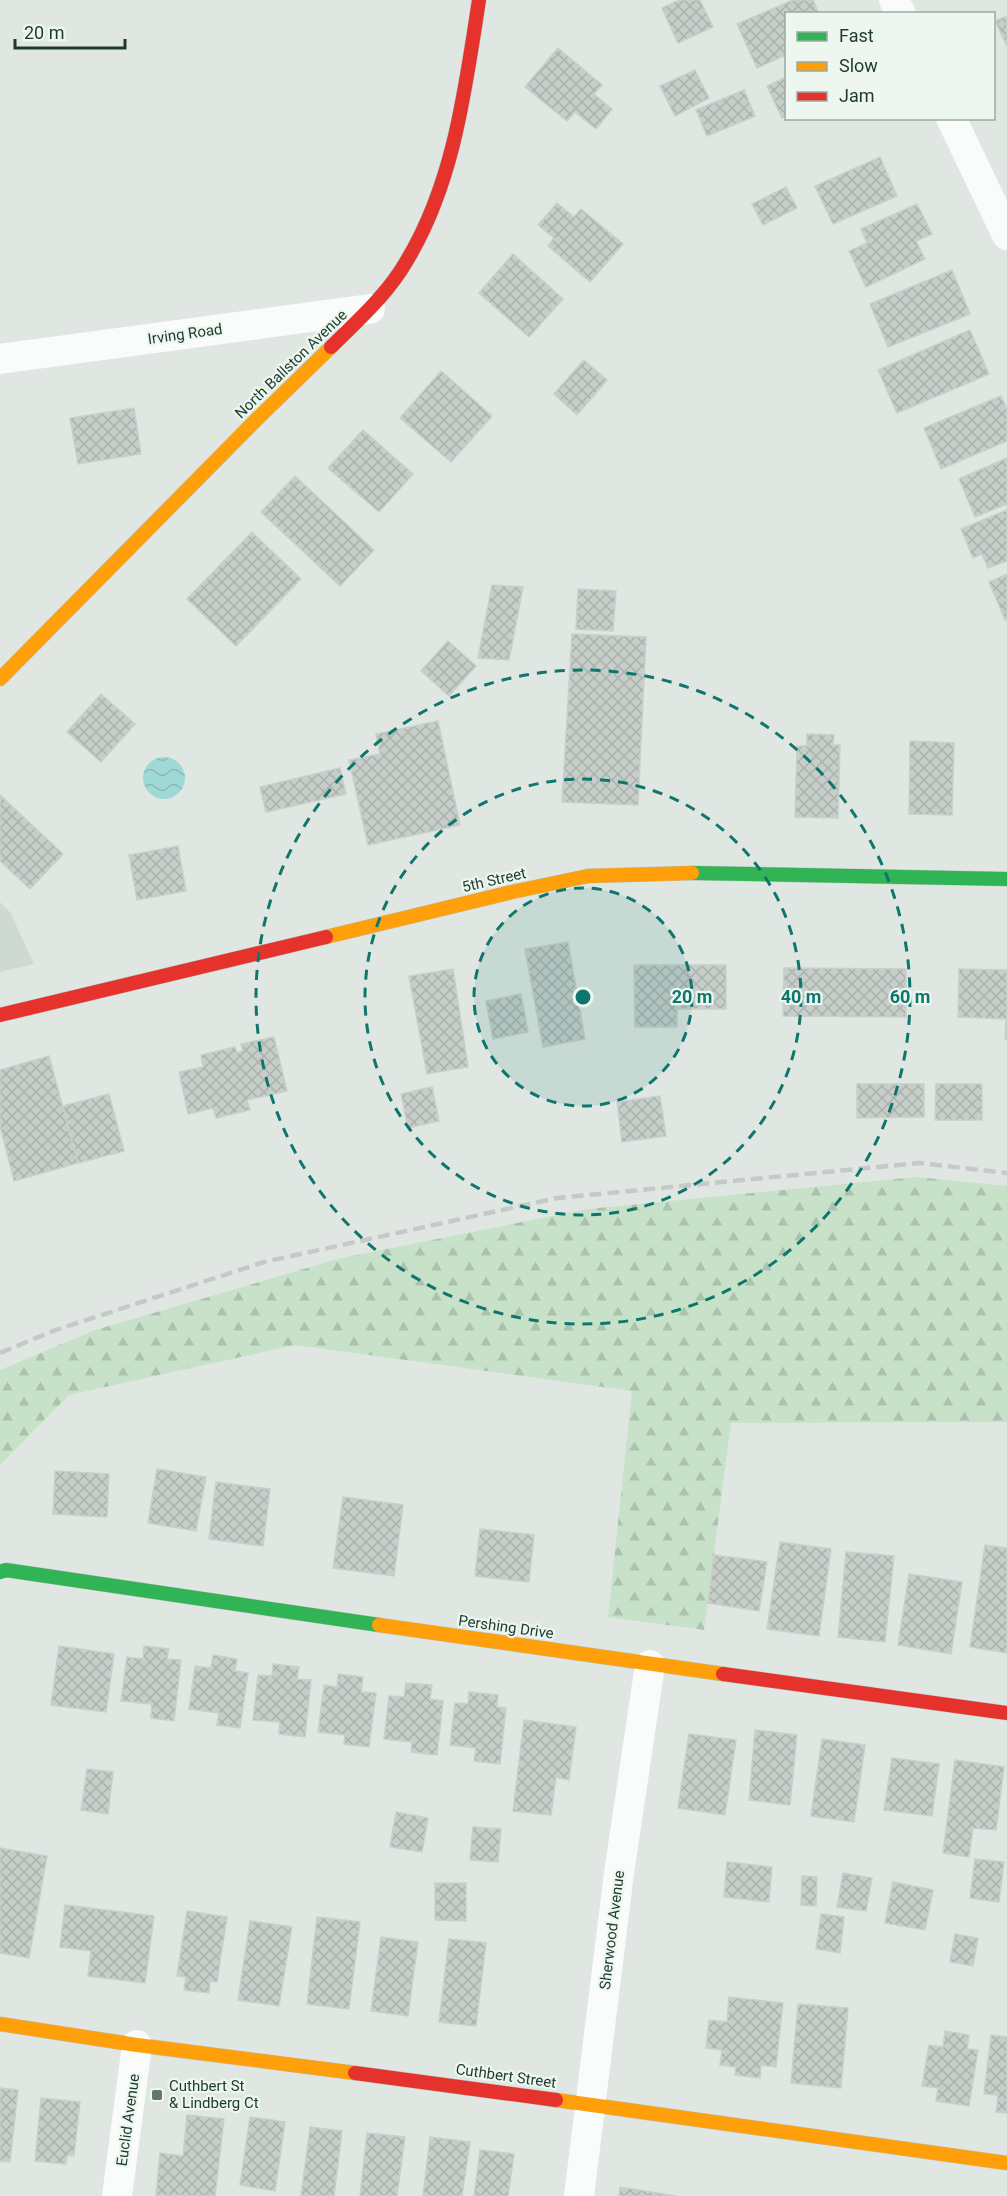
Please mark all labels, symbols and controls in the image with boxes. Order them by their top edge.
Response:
scale bar [15,12,124,50]
legend [785,12,995,120]
text: 20 m [24,22,64,43]
text: Fast [839,25,874,46]
text: Slow [839,55,878,76]
text: Jam [839,85,875,106]
street label: North Ballston Avenue [231,306,351,422]
street label: Irving Road [147,320,223,348]
street label: 5th Street [460,864,528,896]
text: 20 m [672,986,712,1007]
text: 40 m [781,986,821,1007]
text: 60 m [890,986,930,1007]
centre of rings [573,987,593,1007]
street label: Pershing Drive [457,1611,555,1643]
street label: Sherwood Avenue [596,1869,628,1991]
street label: Cuthbert Street [455,2060,557,2092]
street label: Euclid Avenue [113,2073,143,2167]
place label: Cuthbert St & Lindberg Ct [169,2077,259,2112]
marker: Cuthbert St & Lindberg Ct [150,2088,164,2102]

